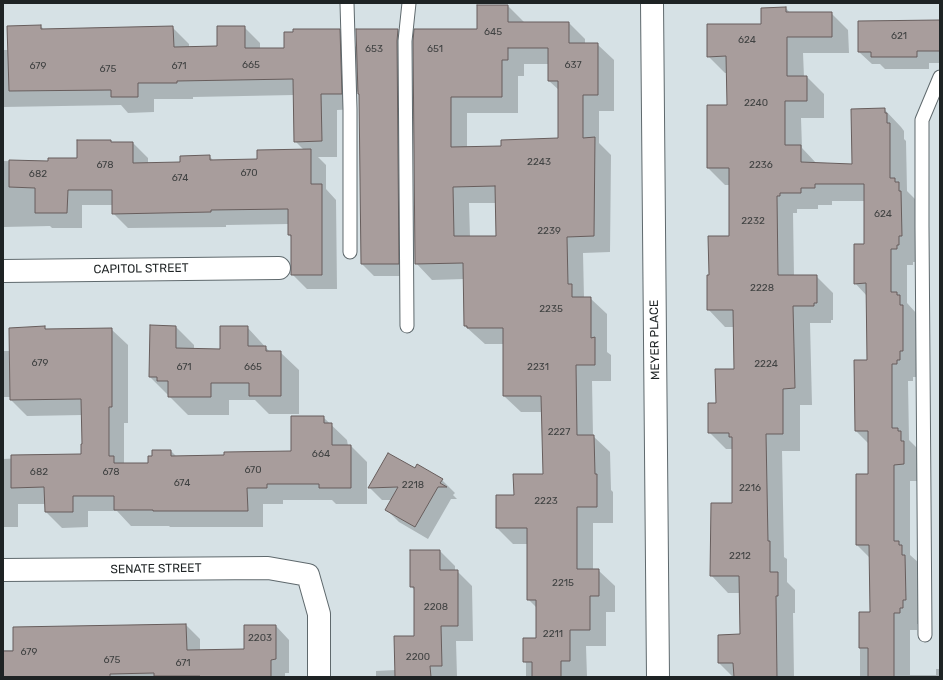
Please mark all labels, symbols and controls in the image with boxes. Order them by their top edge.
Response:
house number: 645 [484,26,502,38]
house number: 621 [891,30,907,42]
house number: 624 [738,34,756,46]
house number: 653 [365,43,383,55]
house number: 651 [427,43,443,55]
house number: 665 [242,59,260,71]
house number: 637 [564,59,582,71]
house number: 679 [30,60,46,72]
house number: 671 [171,60,187,72]
house number: 675 [100,63,116,75]
house number: 2240 [744,97,768,109]
house number: 2243 [527,156,551,168]
house number: 678 [96,159,114,171]
house number: 2236 [749,159,773,171]
house number: 670 [240,167,258,179]
house number: 682 [29,168,47,180]
house number: 674 [172,172,188,184]
house number: 624 [874,208,892,220]
house number: 2232 [741,215,765,227]
house number: 2239 [537,225,561,237]
street label: CAPITOL STREET [93,261,189,277]
house number: 2228 [750,282,774,294]
street label: MEYER PLACE [647,300,663,380]
house number: 2235 [539,303,563,315]
house number: 679 [32,357,48,369]
house number: 2224 [754,358,778,370]
house number: 671 [176,361,192,373]
house number: 665 [244,361,262,373]
house number: 2231 [527,361,549,373]
house number: 2227 [548,426,570,438]
house number: 664 [312,448,330,460]
house number: 670 [244,464,262,476]
house number: 682 [30,466,48,478]
house number: 678 [102,466,120,478]
house number: 674 [174,477,190,489]
house number: 2218 [402,479,424,491]
house number: 2216 [739,482,761,494]
house number: 2223 [534,495,558,507]
house number: 2212 [729,550,751,562]
street label: SENATE STREET [110,561,202,577]
house number: 2215 [552,577,574,589]
house number: 2208 [424,601,448,613]
house number: 2211 [543,628,563,640]
house number: 2203 [248,632,272,644]
house number: 679 [21,646,37,658]
house number: 2200 [406,651,430,663]
house number: 675 [104,654,120,666]
house number: 671 [175,657,191,669]

